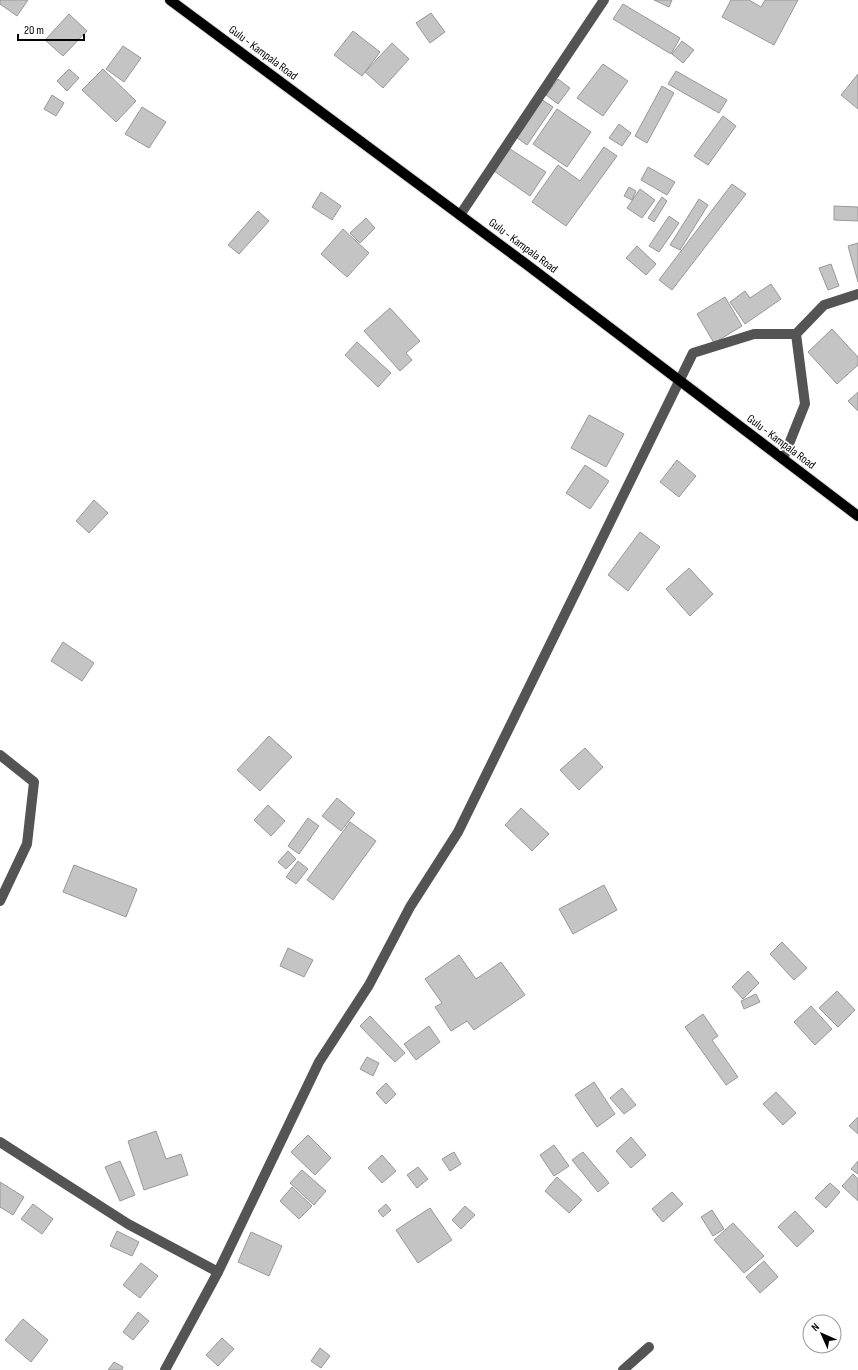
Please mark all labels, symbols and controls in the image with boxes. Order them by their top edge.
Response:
scale bar [18,16,84,42]
street label: Gulu - Kampala Road [226,22,300,84]
text: 20 m [24,23,44,38]
street label: Gulu - Kampala Road [486,215,560,277]
street label: Gulu - Kampala Road [744,411,818,473]
north arrow [802,1314,842,1354]
text: N [809,1321,822,1334]

